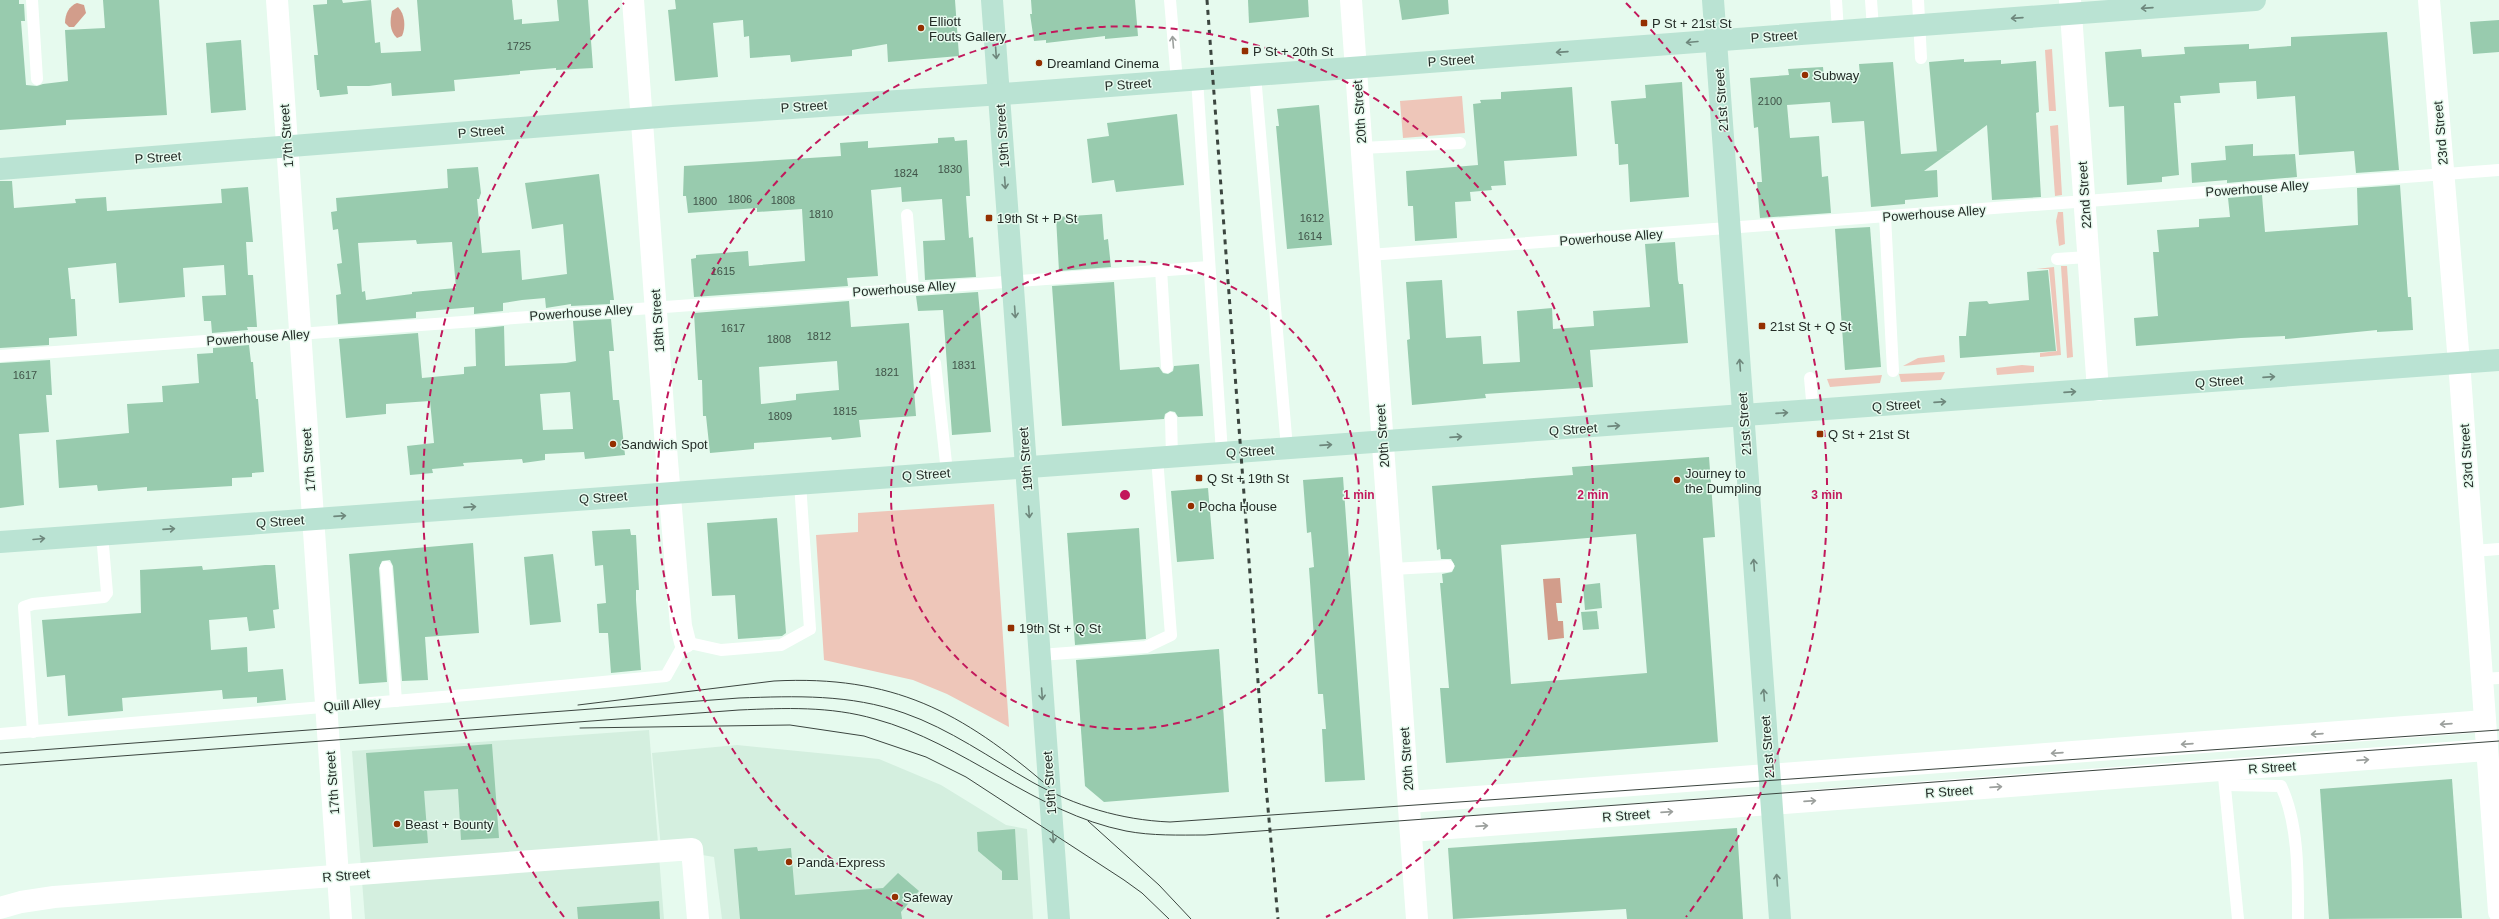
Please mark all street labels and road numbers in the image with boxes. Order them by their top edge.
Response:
street label: P Street [1750,27,1798,46]
street label: P Street [1427,51,1475,70]
street label: 21st Street [1712,68,1731,132]
street label: P Street [1104,75,1152,94]
street label: 20th Street [1350,79,1369,144]
street label: P Street [780,97,828,116]
street label: 23rd Street [2430,100,2451,166]
street label: 17th Street [277,103,296,168]
street label: 19th Street [993,103,1012,168]
street label: P Street [457,122,505,141]
street label: P Street [134,148,182,167]
street label: 22nd Street [2075,161,2094,229]
street label: Powerhouse Alley [2205,177,2310,200]
street label: Powerhouse Alley [1882,202,1987,225]
street label: Powerhouse Alley [1559,226,1664,249]
street label: Powerhouse Alley [852,277,957,300]
street label: 18th Street [648,288,667,353]
street label: Powerhouse Alley [529,301,634,324]
street label: Powerhouse Alley [206,326,311,349]
street label: Q Street [2194,372,2244,391]
street label: 21st Street [1735,392,1754,456]
street label: Q Street [1871,396,1921,415]
street label: 20th Street [1373,403,1392,468]
street label: Q Street [1548,420,1598,439]
street label: 23rd Street [2457,423,2476,489]
street label: 19th Street [1016,426,1035,491]
street label: 17th Street [299,427,318,492]
street label: Q Street [1225,442,1275,461]
street label: Q Street [901,465,951,484]
street label: Q Street [578,488,628,507]
street label: Q Street [255,512,305,531]
street label: Quill Alley [323,694,382,714]
street label: 21st Street [1758,715,1777,779]
street label: 20th Street [1397,726,1416,791]
street label: 17th Street [323,750,342,815]
street label: 19th Street [1040,750,1059,815]
street label: R Street [2248,758,2297,777]
street label: R Street [1925,782,1974,801]
street label: R Street [1602,806,1651,825]
street label: R Street [322,866,371,885]

